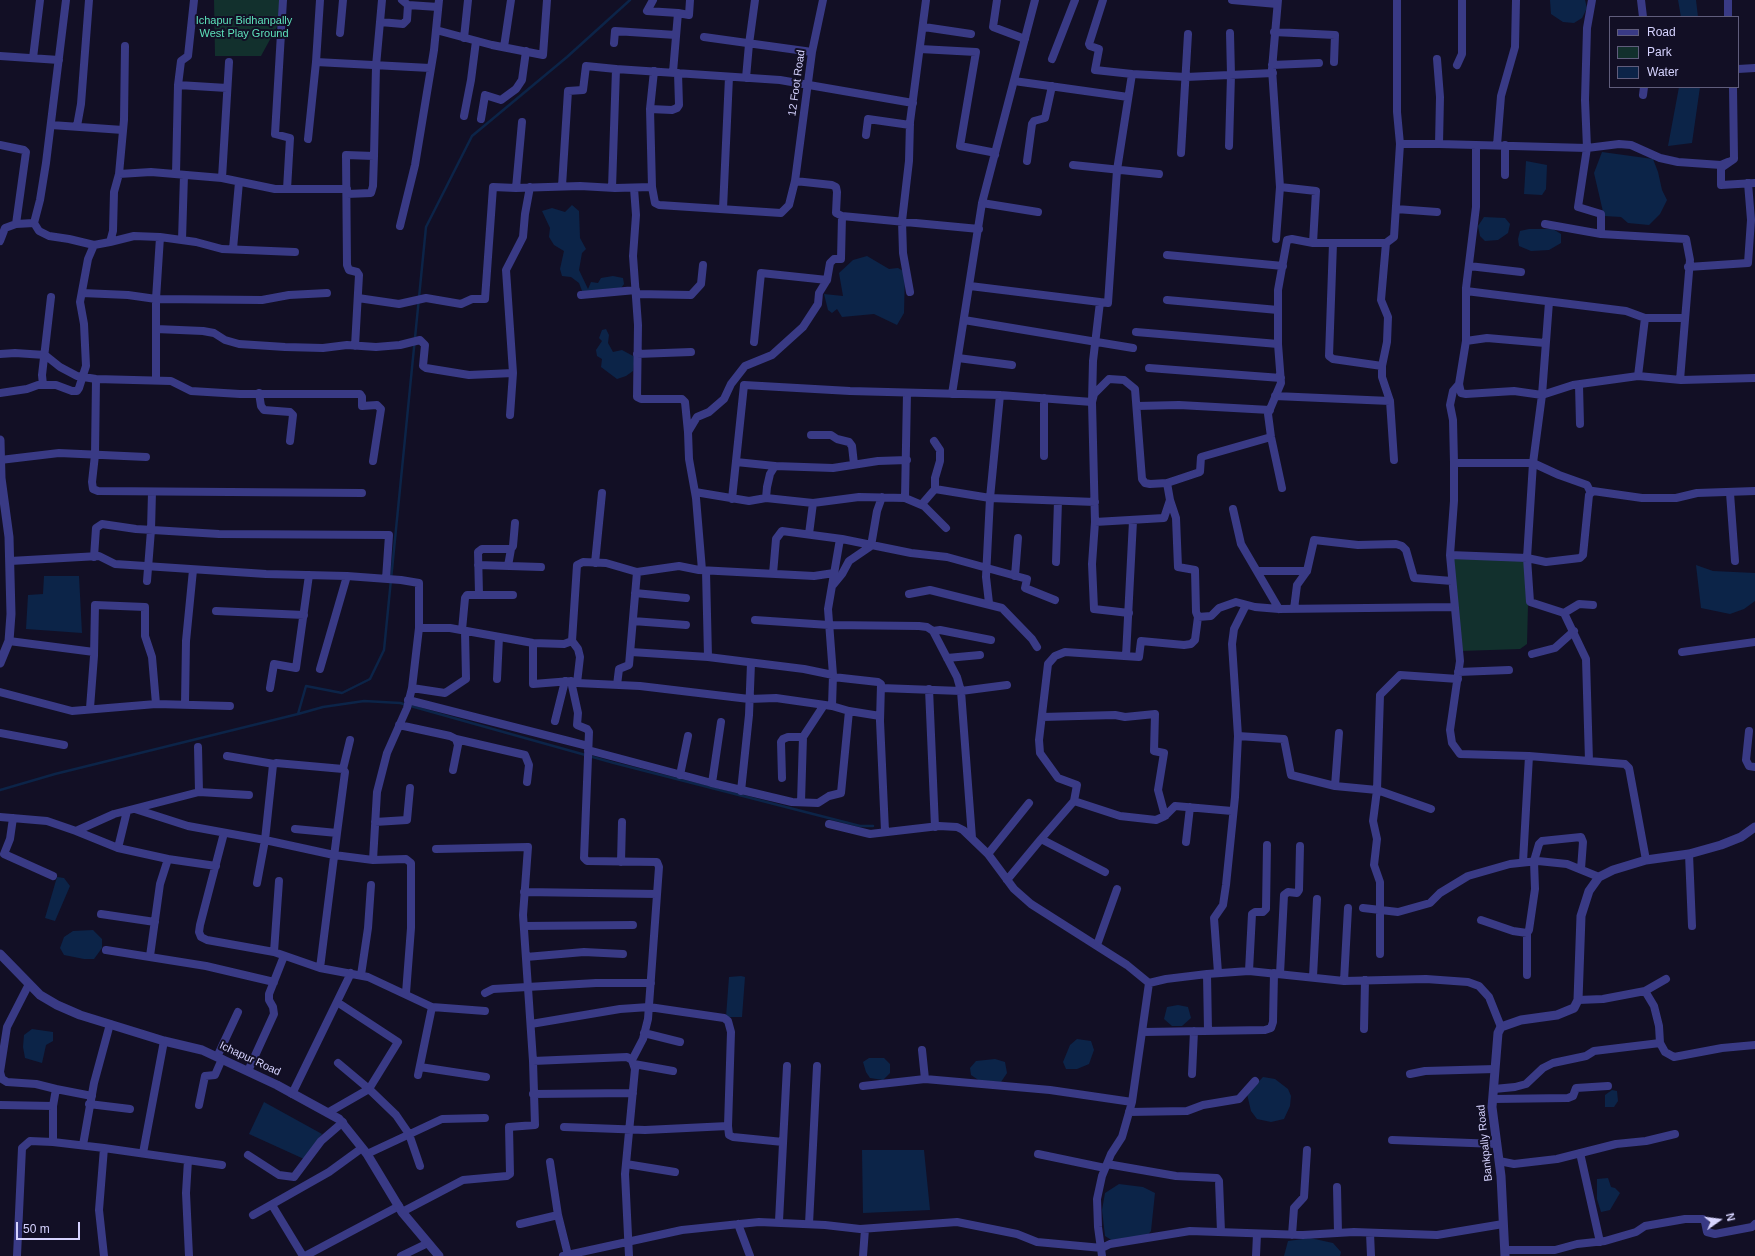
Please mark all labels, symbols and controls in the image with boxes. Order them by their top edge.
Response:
park label: Ichapur Bidhanpally West Play Ground [196,14,292,40]
legend [1609,16,1739,88]
text: Road [1647,25,1676,39]
text: Park [1647,45,1672,59]
street label: 12 Foot Road [786,49,808,117]
text: Water [1647,65,1679,79]
street label: Ichapur Road [217,1039,283,1079]
street label: Bankpally Road [1474,1104,1496,1182]
north arrow [1699,1200,1739,1240]
text: N [1724,1212,1737,1222]
scale bar [18,1214,82,1240]
text: 50 m [23,1222,50,1236]

